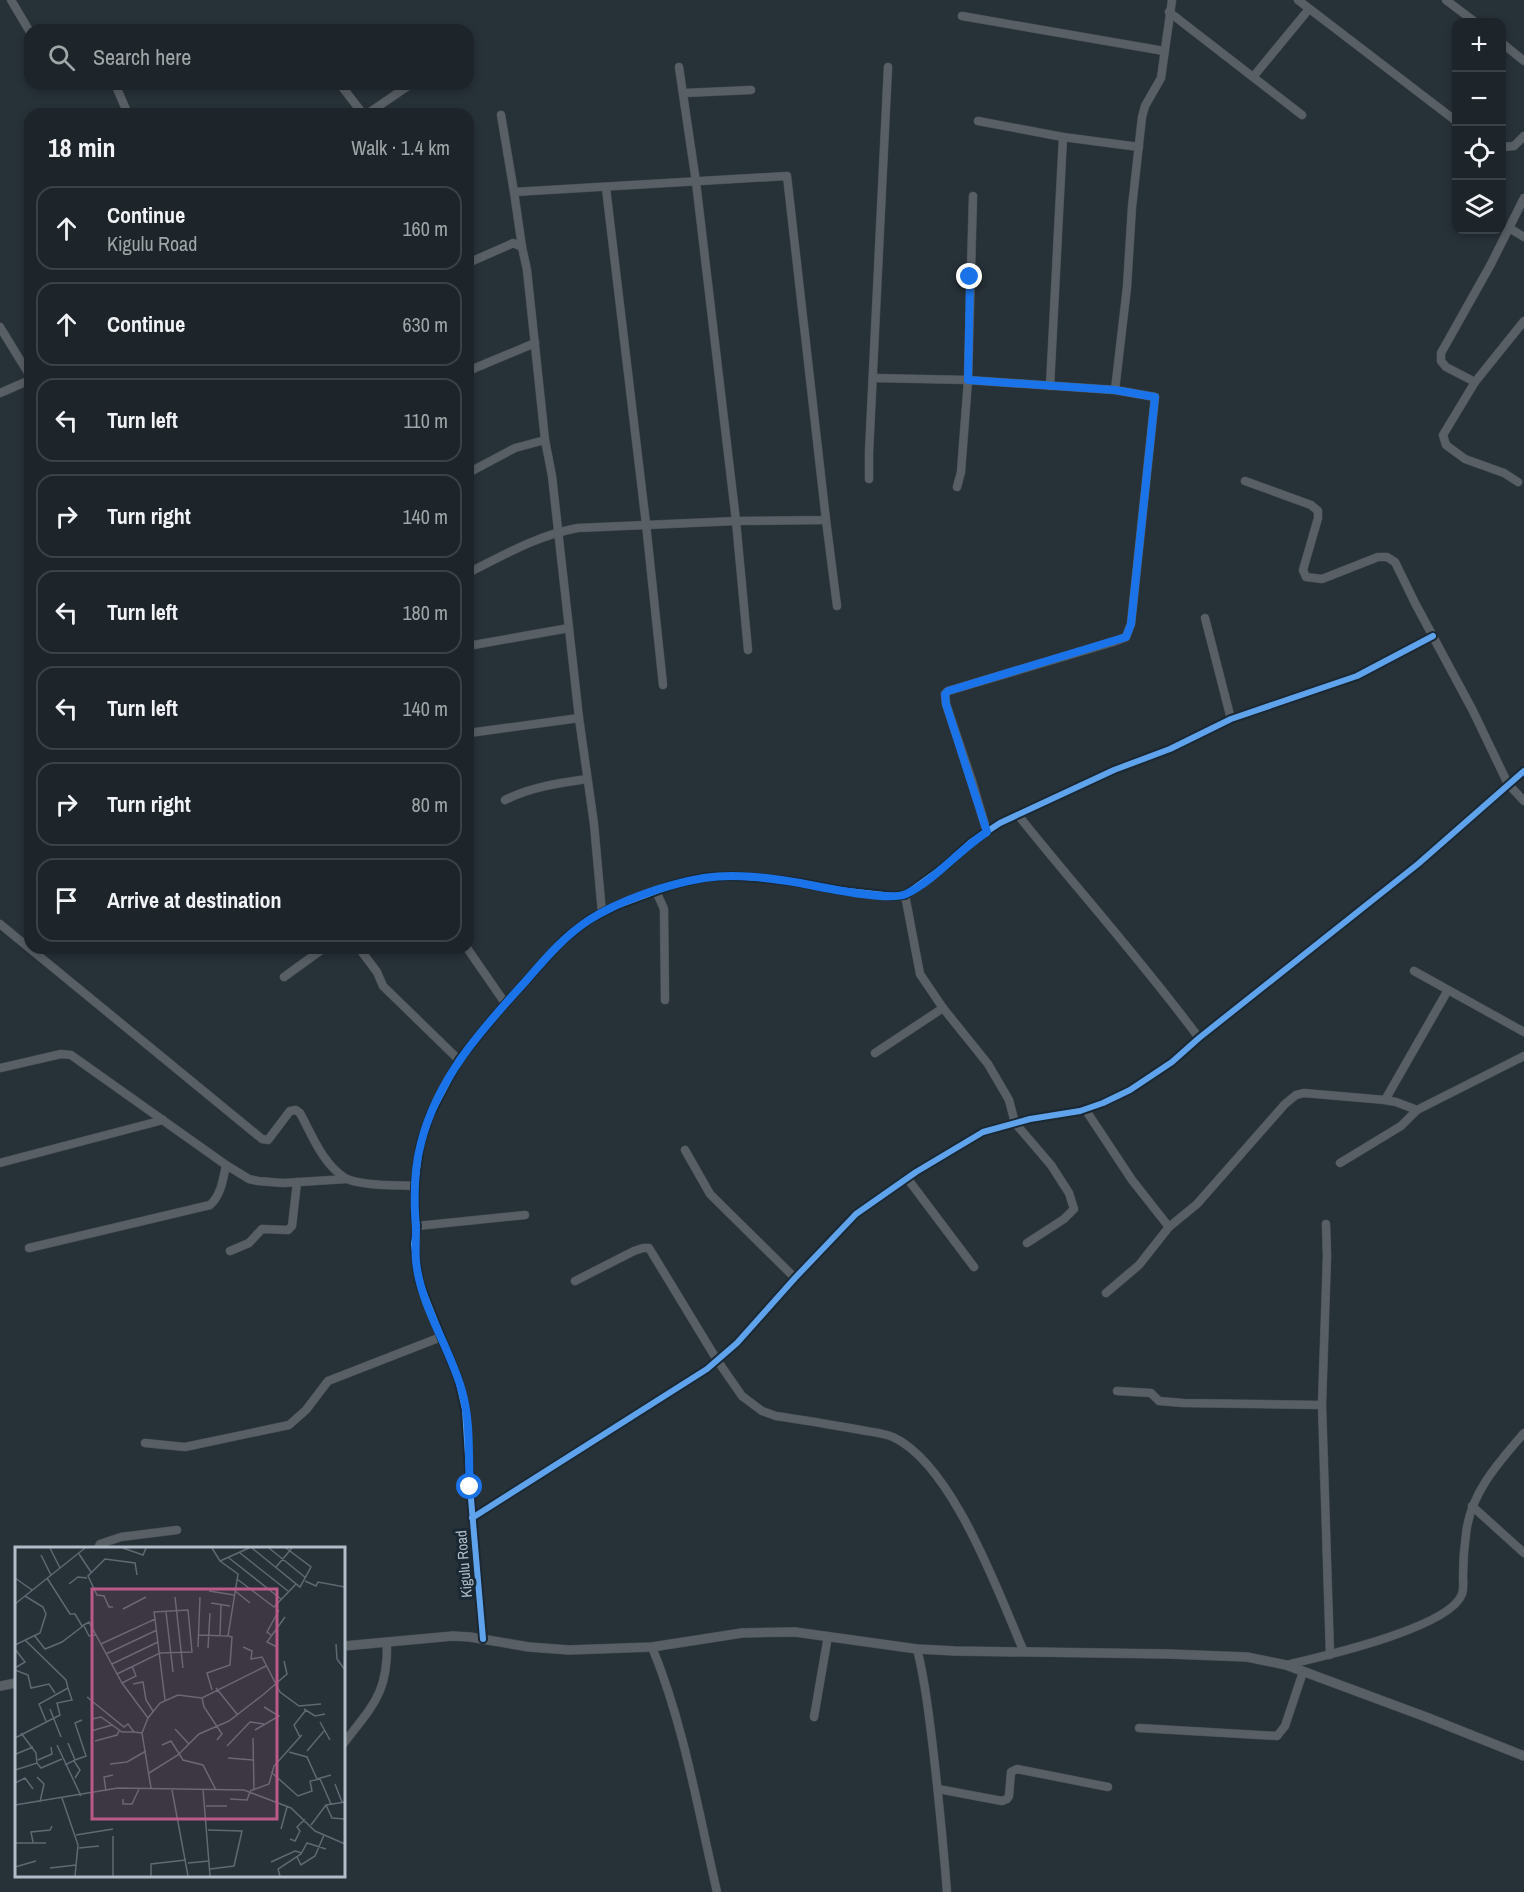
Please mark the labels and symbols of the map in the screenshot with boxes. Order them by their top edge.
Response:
route end [956,263,982,289]
route start [456,1473,482,1499]
street label: Kigulu Road [450,1529,477,1599]
inset map [15,1547,345,1877]

